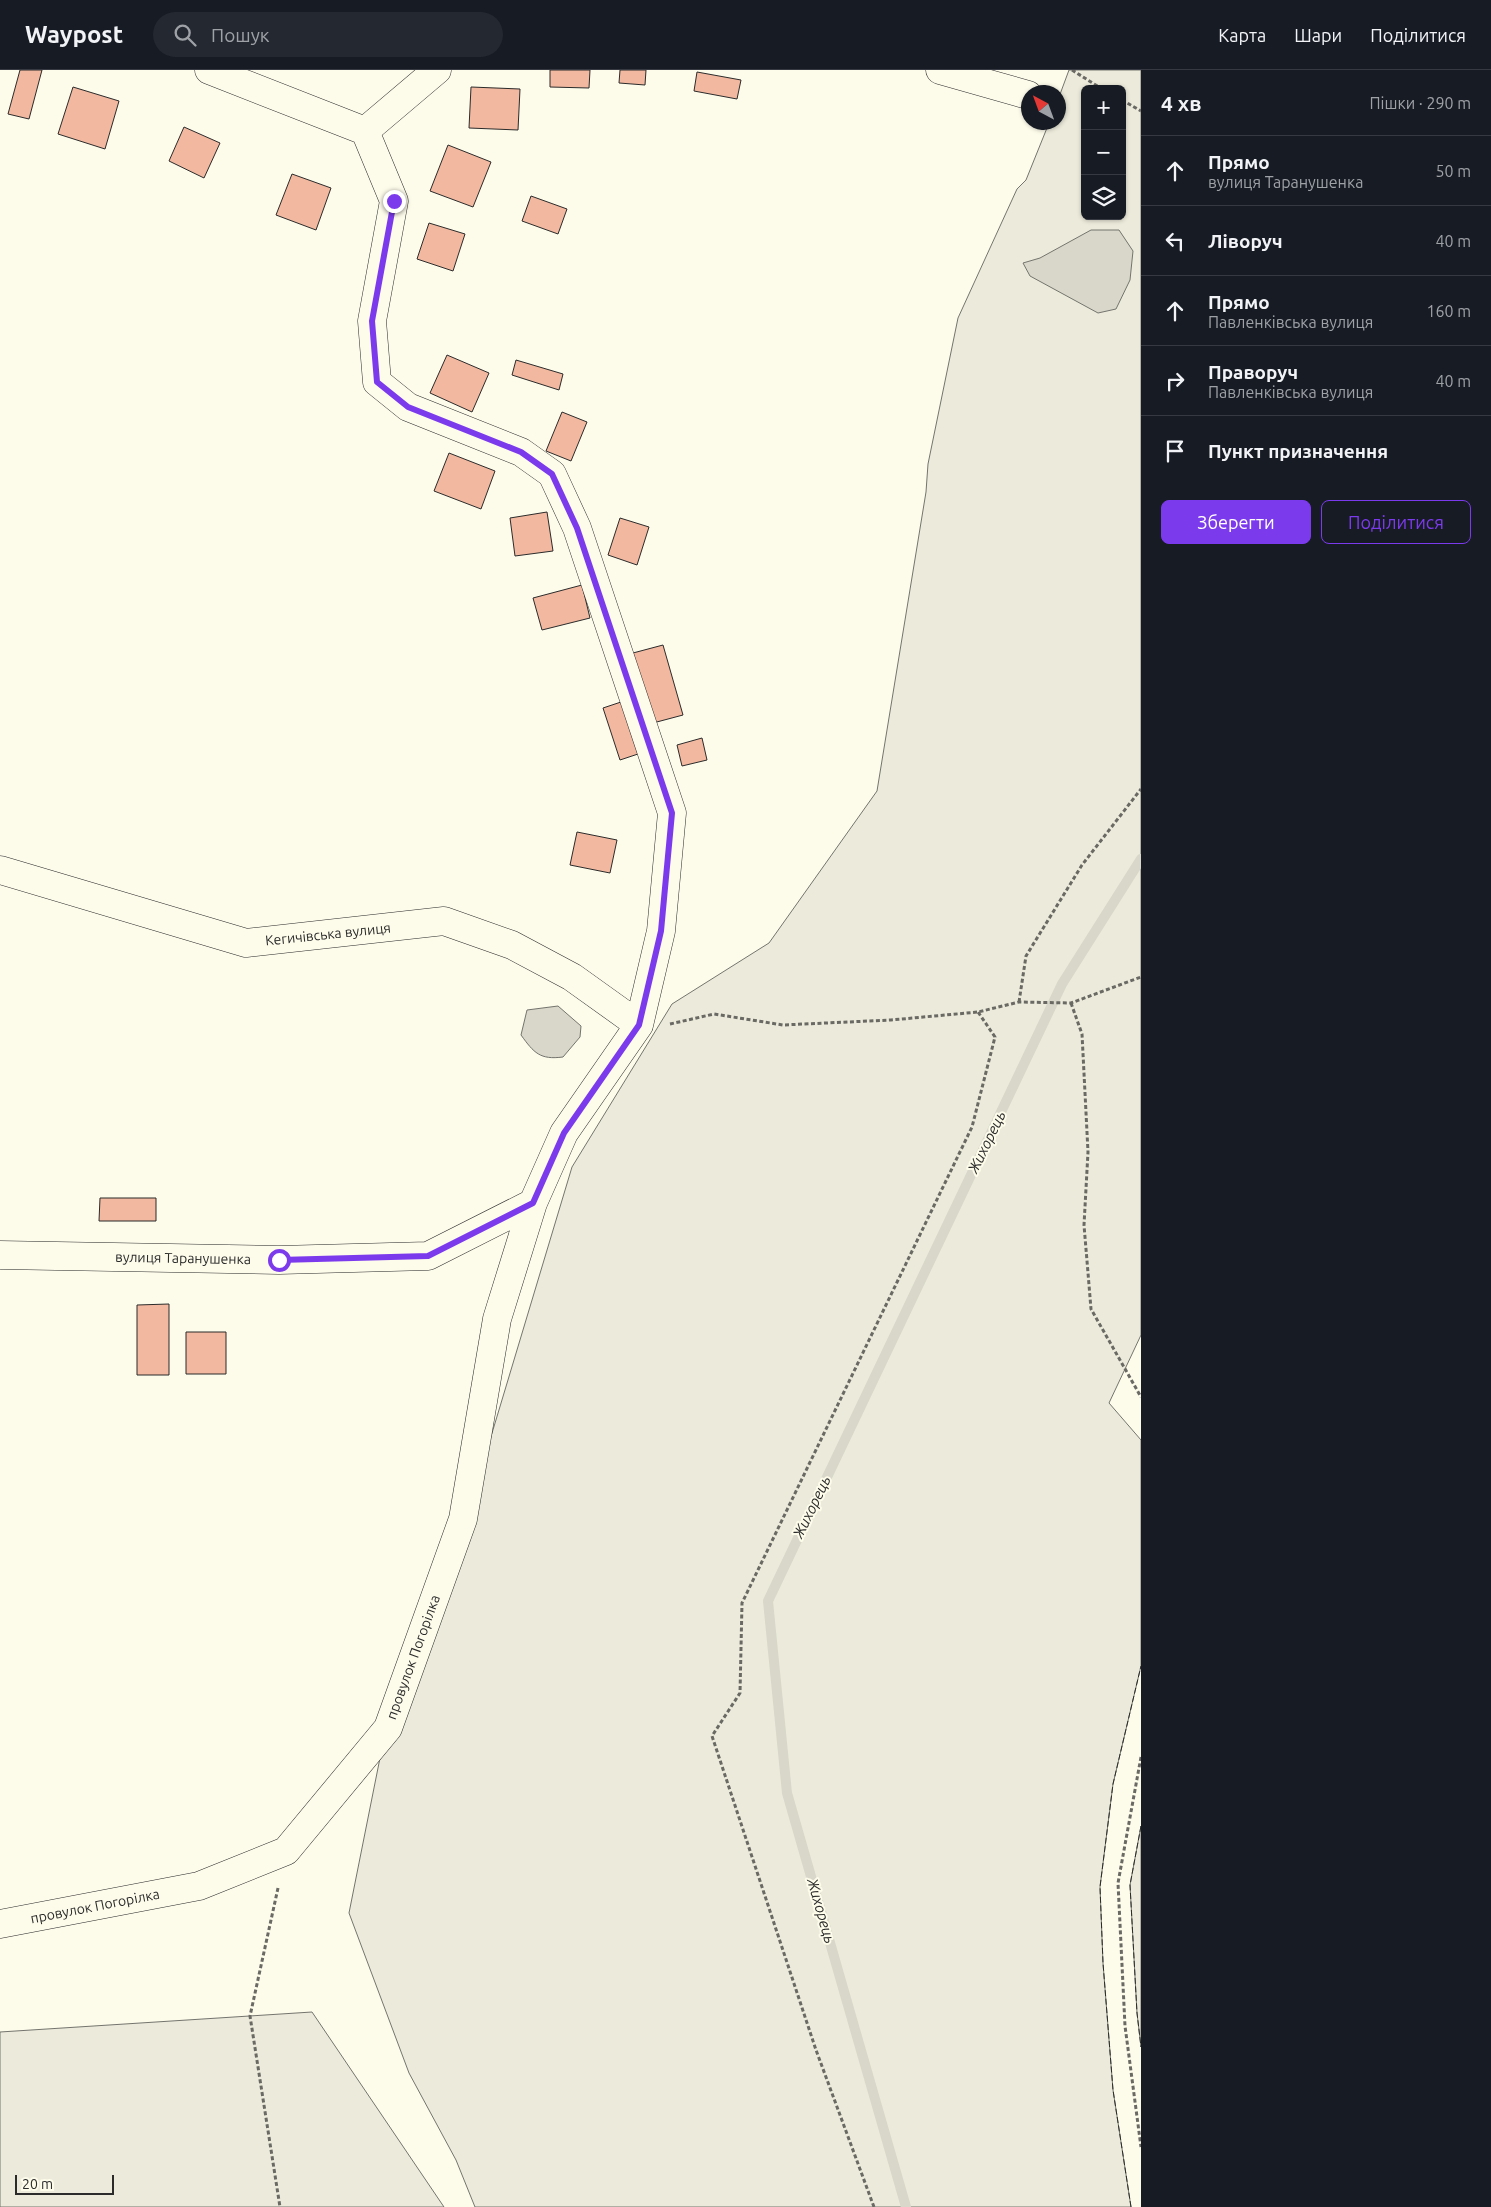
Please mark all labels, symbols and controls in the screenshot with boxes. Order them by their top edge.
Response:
search box [153,12,503,57]
text: Waypost [25,21,123,48]
icon: search [171,21,199,49]
text: Пошук [211,24,270,46]
text: Карта [1218,25,1266,45]
text: Шари [1294,25,1342,45]
text: Поділитися [1370,25,1466,45]
north arrow [1021,85,1066,130]
map controls [1081,85,1126,220]
button: + [1081,85,1126,130]
text: 4 хв [1161,91,1202,115]
text: Пішки · 290 m [1370,94,1471,112]
button: − [1081,130,1126,175]
text: Прямо [1208,151,1270,173]
icon: ahead [1161,157,1189,185]
text: 50 m [1435,162,1471,180]
text: вулиця Таранушенка [1208,173,1363,191]
button: layers [1081,175,1126,220]
route end [383,190,406,213]
icon: left [1161,227,1189,255]
text: Ліворуч [1208,230,1282,252]
text: 40 m [1435,232,1471,250]
text: Прямо [1208,291,1270,313]
icon: ahead [1161,297,1189,325]
text: 160 m [1426,302,1471,320]
text: Павленківська вулиця [1208,313,1373,331]
text: Праворуч [1208,361,1298,383]
icon: right [1161,367,1189,395]
text: 40 m [1435,372,1471,390]
text: Павленківська вулиця [1208,383,1373,401]
icon: arrive [1161,437,1189,465]
text: Пункт призначення [1208,440,1388,462]
button: Зберегти [1161,500,1311,544]
button: Поділитися [1321,500,1471,544]
street label: Кегичівська вулиця [264,919,392,949]
water label: Жихорець [964,1108,1009,1177]
street label: вулиця Таранушенка [115,1249,251,1267]
route start [268,1249,291,1272]
water label: Жихорець [789,1473,834,1542]
street label: провулок Погорілка [383,1593,443,1721]
water label: Жихорець [804,1875,839,1945]
street label: провулок Погорілка [29,1886,161,1926]
scale bar [15,2172,114,2195]
text: 20 m [22,2176,53,2192]

